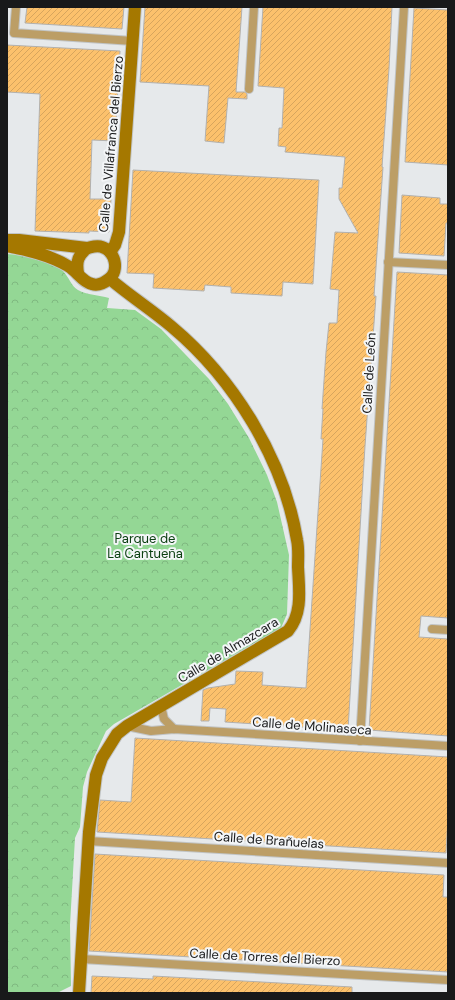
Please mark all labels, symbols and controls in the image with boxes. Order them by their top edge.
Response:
street label: Calle de Villafranca del Bierzo [95,55,127,233]
street label: Calle de León [358,332,380,414]
park label: Parque de La Cantueña [107,530,183,562]
street label: Calle de Almazcara [175,613,281,687]
street label: Calle de Molinaseca [252,713,372,739]
street label: Calle de Brañuelas [213,828,325,852]
street label: Calle de Torres del Bierzo [189,945,341,969]

